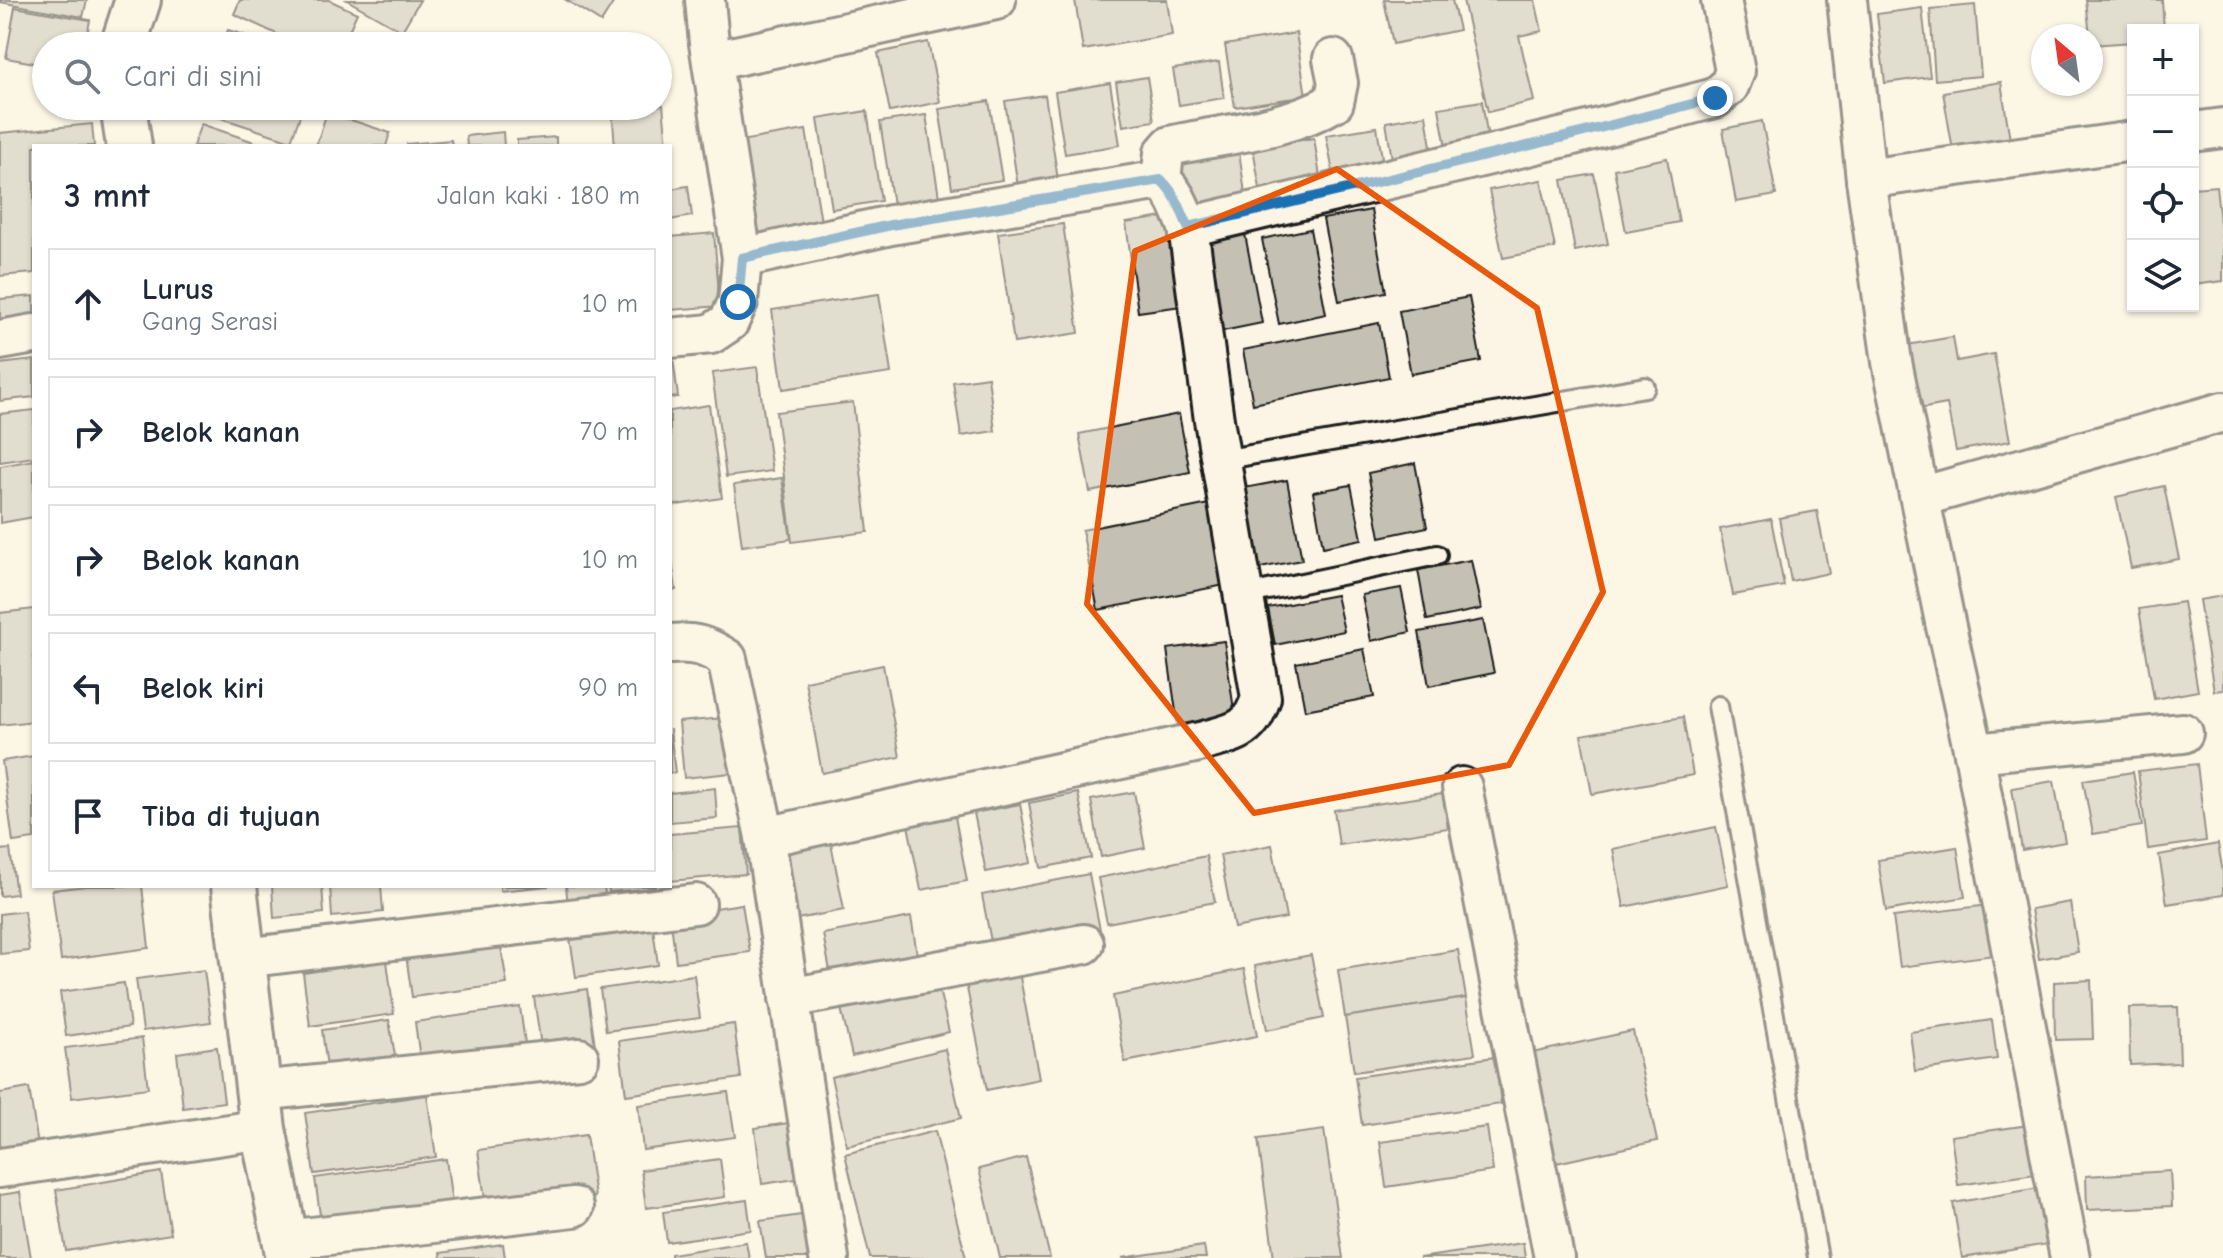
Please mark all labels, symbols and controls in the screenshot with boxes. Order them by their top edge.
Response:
north arrow [2031,24,2103,96]
map controls [2127,24,2199,312]
button: + [2127,24,2199,96]
search box [32,32,672,120]
icon: search [60,54,104,98]
text: Cari di sini [124,59,262,94]
route end [1697,80,1733,116]
button: − [2127,96,2199,168]
button: locate [2127,168,2199,240]
text: 3 mnt [64,176,150,216]
text: Jalan kaki · 180 m [437,181,640,211]
button: layers [2127,240,2199,312]
text: Lurus [142,272,213,307]
icon: ahead [66,282,110,326]
route start [720,284,756,320]
text: 10 m [582,289,638,319]
text: Gang Serasi [142,307,278,337]
icon: right [66,410,110,454]
text: Belok kanan [142,415,300,450]
text: 70 m [580,417,638,447]
icon: right [66,538,110,582]
text: Belok kanan [142,543,300,578]
text: 10 m [582,545,638,575]
icon: left [66,666,110,710]
text: Belok kiri [142,671,264,706]
text: 90 m [578,673,638,703]
icon: arrive [66,794,110,838]
text: Tiba di tujuan [142,799,321,834]

